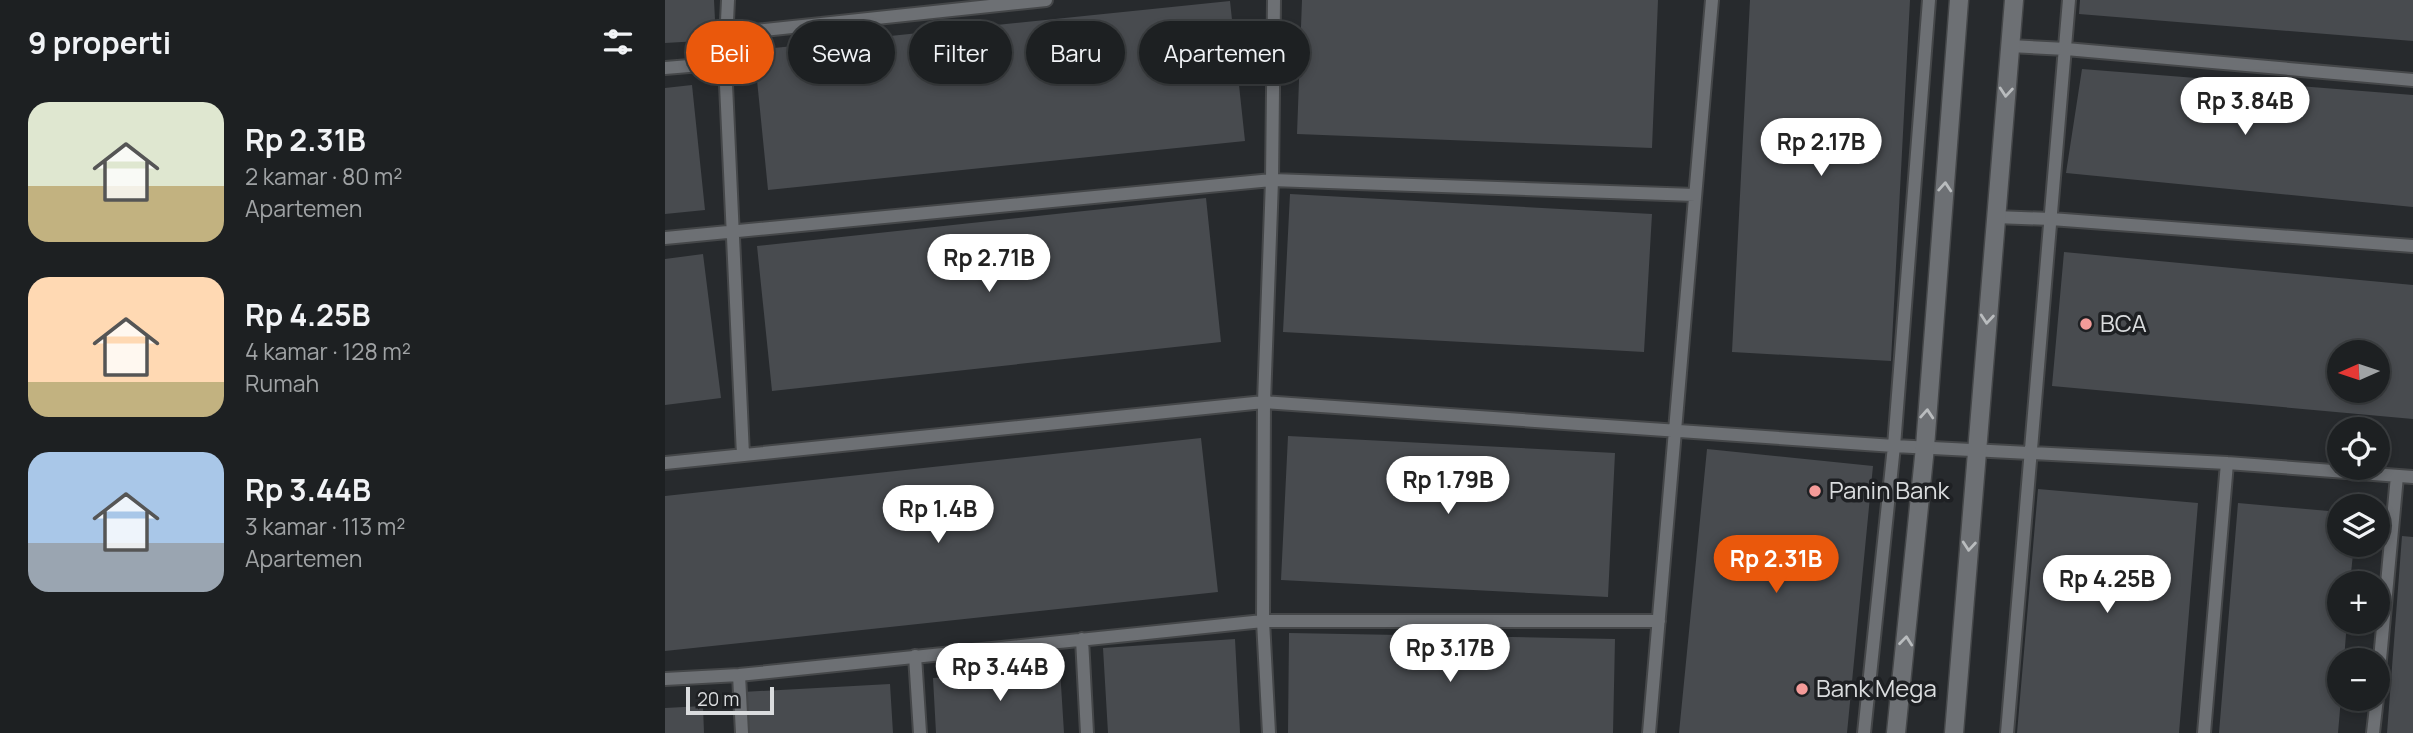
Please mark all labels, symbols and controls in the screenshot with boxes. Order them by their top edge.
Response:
chip: Beli [686,21,774,84]
chip: Sewa [788,21,895,84]
chip: Filter [909,21,1012,84]
chip: Baru [1026,21,1125,84]
chip: Apartemen [1139,21,1310,84]
text: 9 properti [28,22,171,63]
icon: filters [599,23,637,61]
pin: Rp 3.84B [2173,78,2317,137]
text: Rp 3.84B [2197,84,2293,116]
one-way arrow [1999,87,2014,98]
pin: Rp 2.17B [1749,118,1893,178]
text: Rp 2.31B [245,119,366,160]
text: Rp 2.17B [1777,125,1865,157]
icon: home [84,130,168,214]
text: 2 kamar · 80 m² [245,160,403,192]
one-way arrow [1937,182,1952,193]
text: Apartemen [245,192,362,224]
pin: Rp 2.71B [917,234,1061,294]
text: Rp 2.71B [943,241,1035,273]
text: Rp 4.25B [245,294,370,335]
icon: home [84,305,168,389]
place label: BCA [2100,306,2147,339]
one-way arrow [1980,314,1995,325]
marker: BCA [2078,316,2094,332]
text: 4 kamar · 128 m² [245,335,411,367]
north arrow [2327,340,2391,402]
map controls [2327,340,2390,711]
text: Rumah [245,367,319,399]
one-way arrow [1919,408,1934,419]
button: locate [2327,417,2390,480]
pin: Rp 1.79B [1376,456,1520,516]
text: Rp 1.79B [1402,463,1494,495]
text: Rp 3.44B [245,469,371,510]
place label: Panin Bank [1829,473,1950,506]
icon: home [84,480,168,564]
marker: Panin Bank [1807,483,1823,499]
pin: Rp 1.4B [873,486,1003,545]
text: Rp 1.4B [899,492,977,524]
button: layers [2327,494,2390,557]
text: 3 kamar · 113 m² [245,510,405,542]
pin: Rp 2.31B [1704,536,1848,595]
one-way arrow [1962,541,1977,552]
text: Apartemen [245,542,362,574]
text: Rp 2.31B [1730,542,1822,574]
pin: Rp 4.25B [2035,556,2179,615]
text: Rp 4.25B [2059,562,2155,594]
button: + [2327,571,2390,634]
pin: Rp 3.17B [1378,624,1522,684]
text: Rp 3.17B [1406,631,1494,663]
one-way arrow [1898,635,1913,647]
pin: Rp 3.44B [928,644,1072,703]
button: − [2327,648,2390,711]
text: Rp 3.44B [952,650,1048,682]
place label: Bank Mega [1816,671,1937,704]
marker: Bank Mega [1794,681,1810,697]
scale bar [686,684,773,716]
text: 20 m [697,686,739,712]

